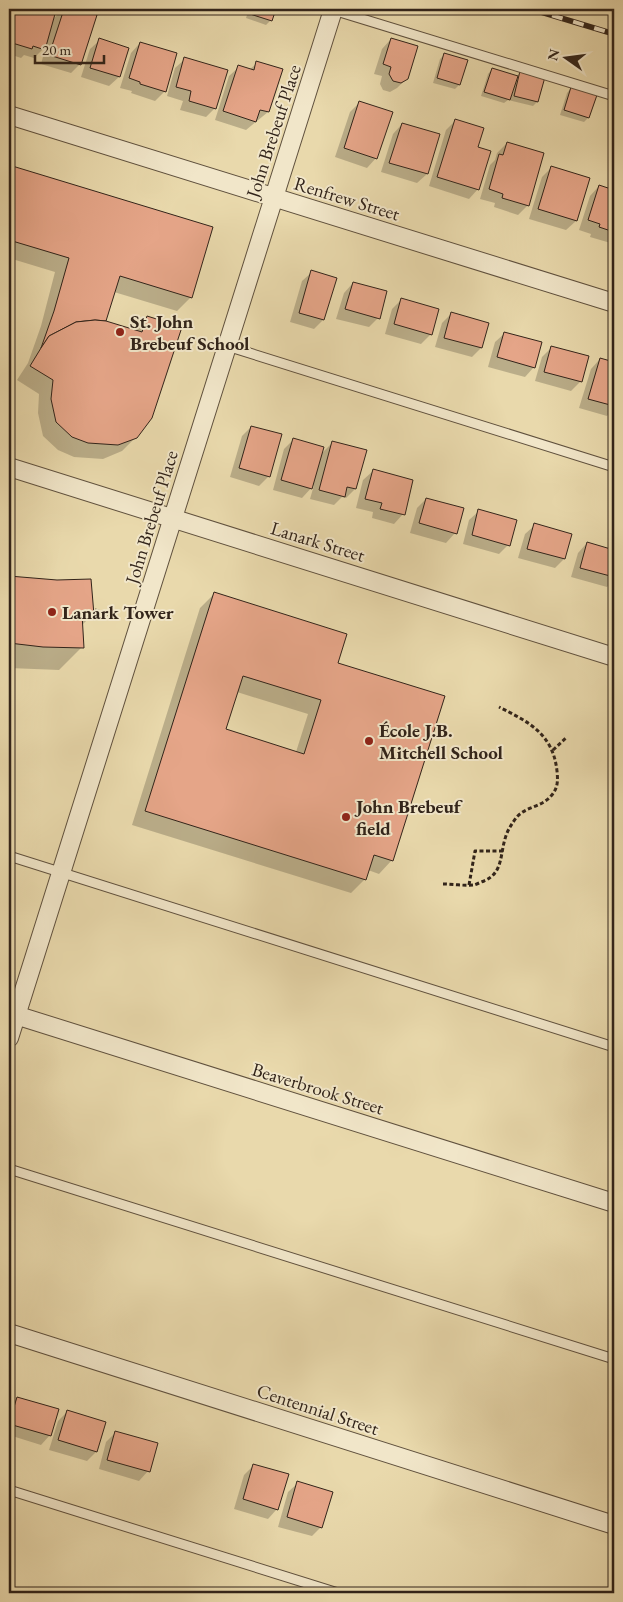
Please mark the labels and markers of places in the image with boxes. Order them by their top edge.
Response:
place label: St. John Brebeuf School [130,309,250,356]
marker: St. John Brebeuf School [114,326,126,338]
place label: Lanark Tower [62,600,174,625]
marker: Lanark Tower [46,606,58,618]
place label: École J.B. Mitchell School [379,718,503,765]
marker: École J.B. Mitchell School [363,735,375,747]
place label: John Brebeuf field [354,794,463,841]
marker: John Brebeuf field [340,811,352,823]

